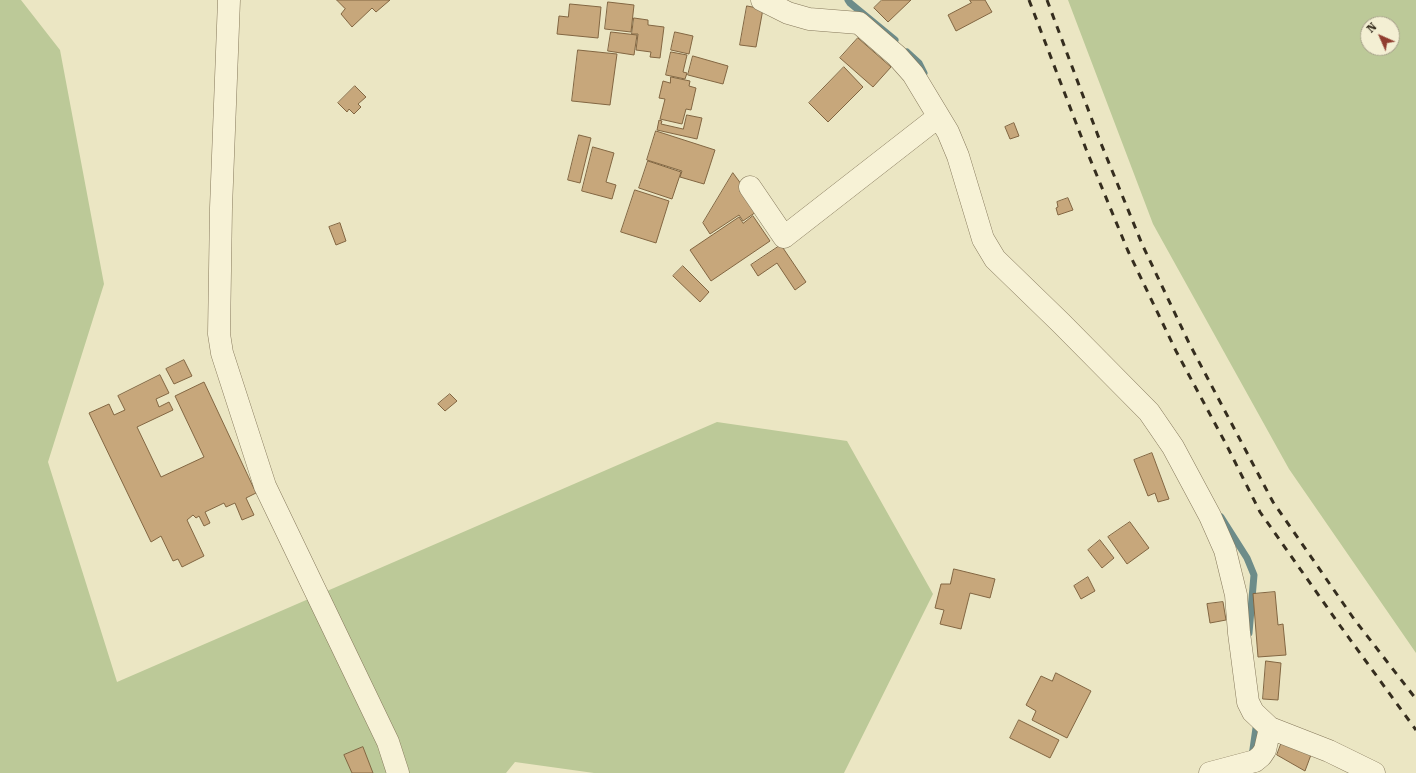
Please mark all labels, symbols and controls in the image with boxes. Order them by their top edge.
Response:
north arrow [1360,16,1400,56]
text: N [1364,20,1379,35]

